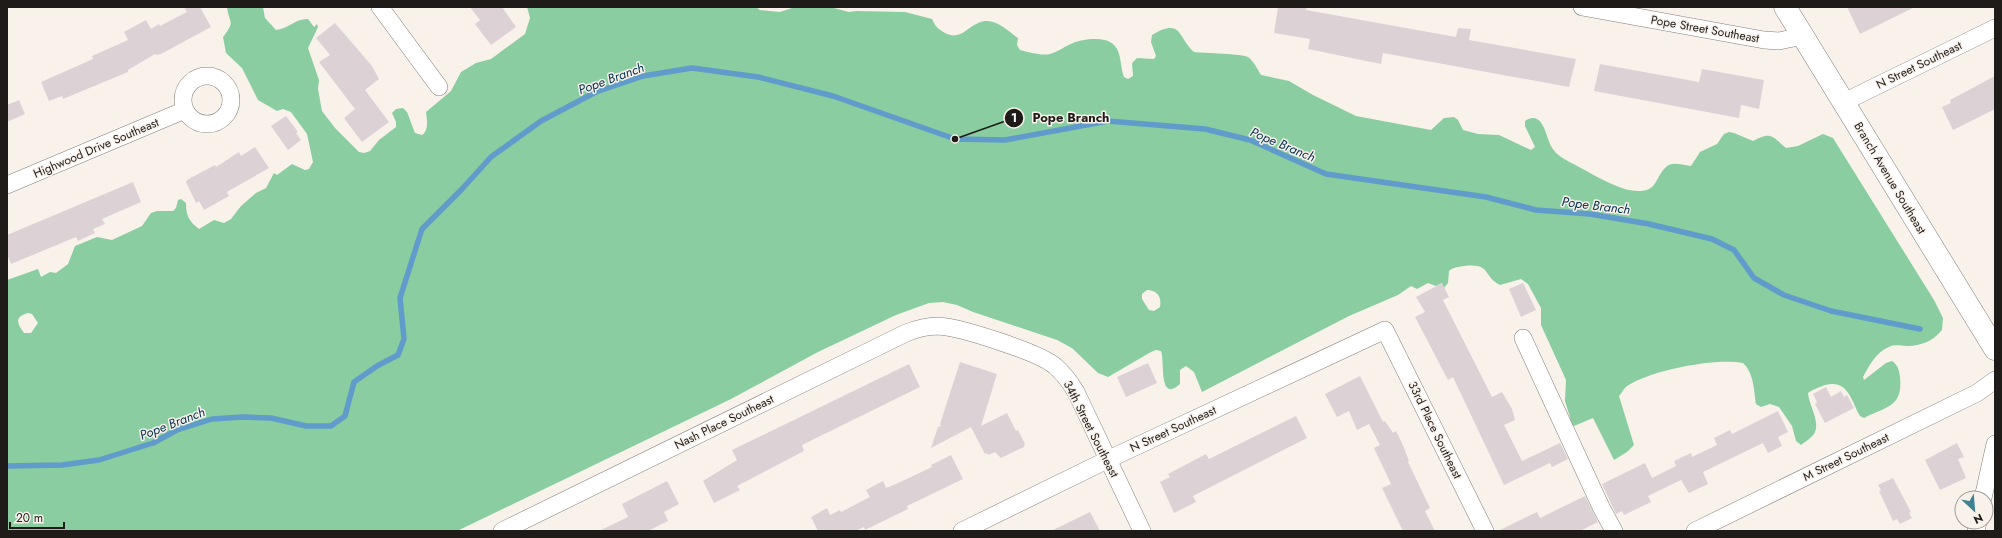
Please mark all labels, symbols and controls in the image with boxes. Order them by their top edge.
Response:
street label: Pope Street Southeast [1649,11,1761,47]
street label: N Street Southeast [1873,36,1965,94]
water label: Pope Branch [576,58,647,99]
callout: Pope Branch [1004,105,1117,130]
text: Pope Branch [1032,108,1110,127]
text: 1 [1011,109,1017,127]
street label: Highwood Drive Southeast [30,113,162,183]
street label: Branch Avenue Southeast [1849,119,1931,237]
water label: Pope Branch [1247,122,1319,167]
water label: Pope Branch [1561,192,1632,219]
street label: 34th Street Southeast [1059,377,1123,481]
street label: 33rd Place Southeast [1404,378,1466,482]
street label: Nash Place Southeast [671,390,777,454]
street label: N Street Southeast [1127,401,1219,457]
water label: Pope Branch [137,402,208,445]
street label: M Street Southeast [1800,428,1892,486]
north arrow [1954,490,1994,530]
scale bar [10,504,64,530]
text: 20 m [16,509,43,527]
text: N [1971,510,1986,528]

